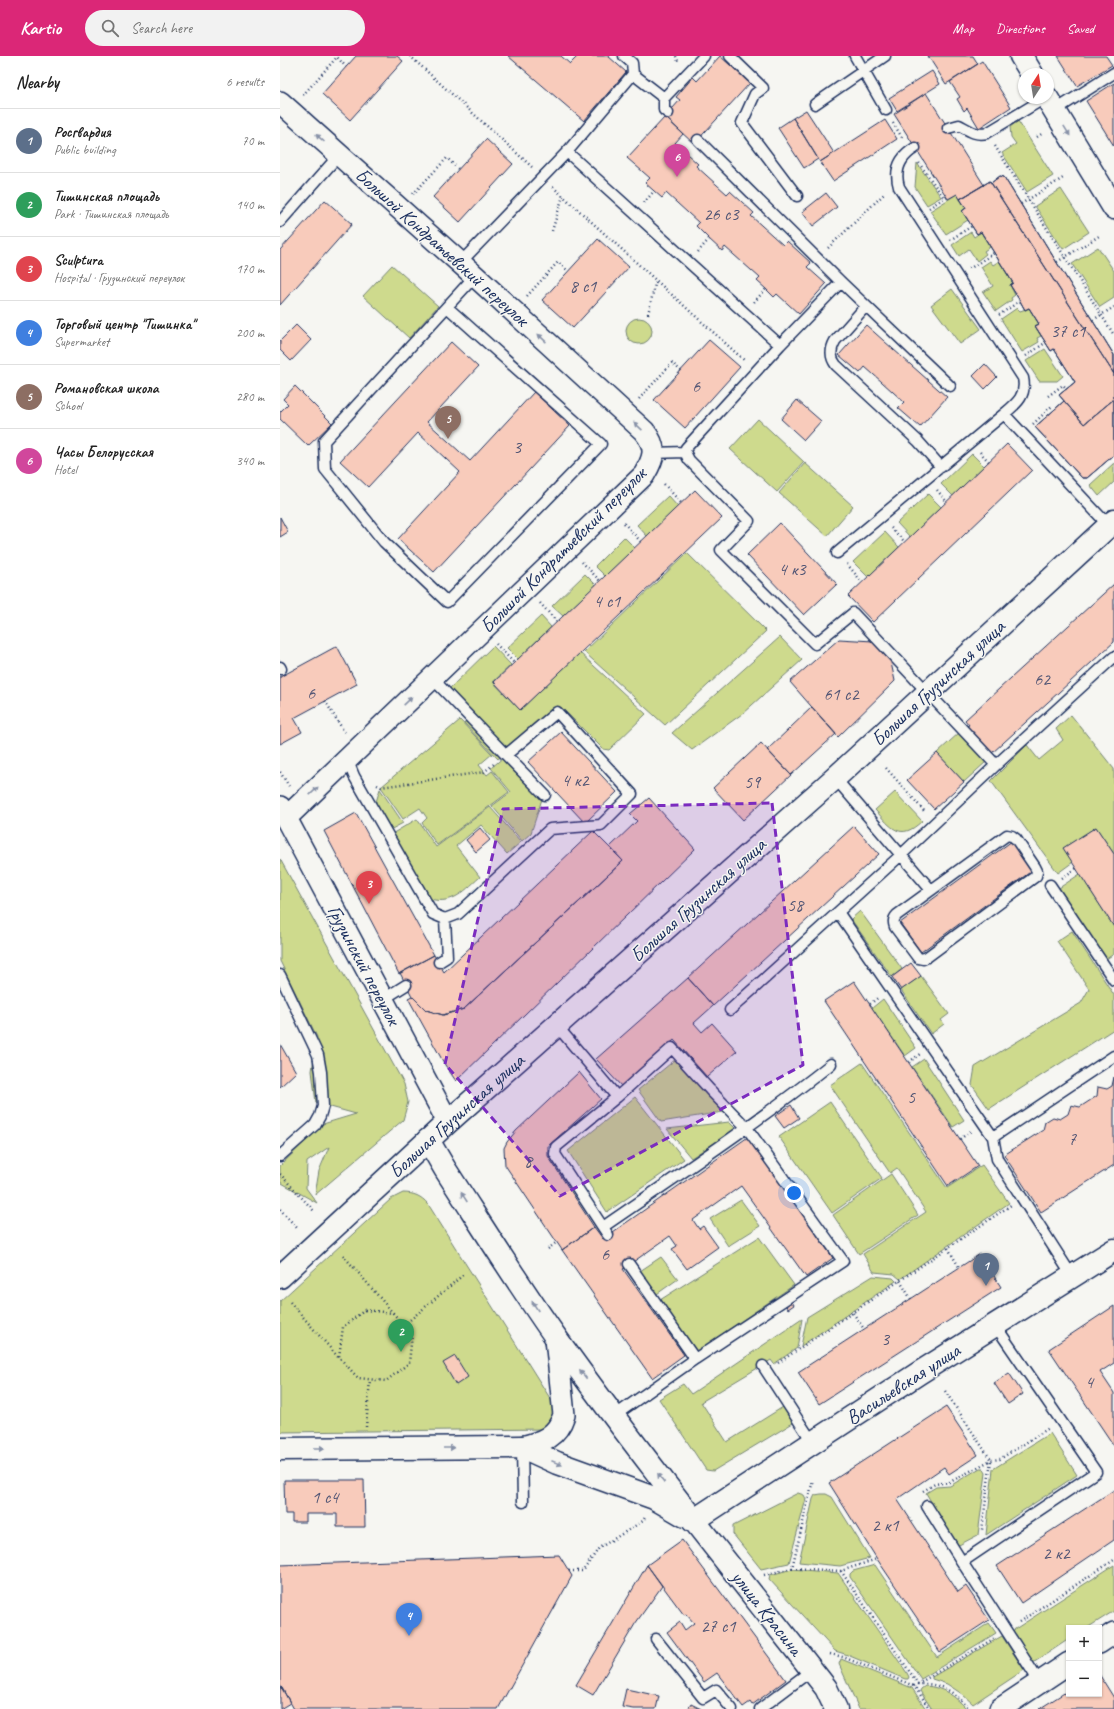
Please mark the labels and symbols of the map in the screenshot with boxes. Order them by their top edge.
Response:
north arrow [1018,68,1054,104]
one-way arrow [1063,126,1071,136]
one-way arrow [316,134,325,143]
pin: 6 [664,144,690,177]
street label: Большой Кондратьевский переулок [350,162,535,333]
house number: 26 с3 [703,203,740,225]
house number: 8 с1 [570,275,597,297]
house number: 37 с1 [1050,320,1086,342]
one-way arrow [537,333,547,343]
house number: 6 [692,375,701,397]
pin: 5 [435,406,461,439]
one-way arrow [633,421,643,430]
house number: 3 [513,436,523,458]
street label: Большой Кондратьевский переулок [475,460,653,638]
house number: 4 к3 [778,558,807,580]
house number: 4 с1 [594,590,621,612]
street label: Большая Грузинская улица [866,614,1011,752]
house number: 62 [1034,668,1052,690]
house number: 6 [307,682,316,704]
house number: 61 с2 [823,683,860,705]
one-way arrow [403,696,413,706]
house number: 4 к2 [561,769,590,791]
house number: 59 [744,771,762,793]
one-way arrow [309,786,319,796]
street label: Большая Грузинская улица [625,832,772,968]
pin: 3 [356,871,382,904]
house number: 58 [787,894,805,916]
street label: Грузинский переулок [322,901,407,1031]
street label: Большая Грузинская улица [383,1047,530,1183]
house number: 5 [907,1086,916,1108]
house number: 7 [1068,1128,1077,1150]
house number: 8 [524,1150,534,1172]
your location [784,1183,804,1203]
one-way arrow [460,1192,467,1203]
house number: 6 [601,1243,610,1265]
pin: 1 [973,1253,999,1286]
one-way arrow [531,1301,539,1311]
pin: 2 [388,1319,414,1352]
house number: 3 [881,1328,891,1350]
street label: Васильевская улица [841,1337,966,1430]
one-way arrow [579,1369,587,1380]
house number: 4 [1085,1371,1095,1393]
one-way arrow [313,1445,325,1452]
one-way arrow [443,1445,456,1451]
one-way arrow [552,1461,564,1467]
one-way arrow [657,1473,665,1484]
house number: 1 с4 [312,1486,340,1508]
house number: 2 к1 [871,1514,899,1536]
house number: 2 к2 [1042,1542,1071,1564]
street label: улица Красина [725,1565,809,1662]
pin: 4 [396,1603,422,1636]
house number: 27 с1 [700,1615,736,1637]

